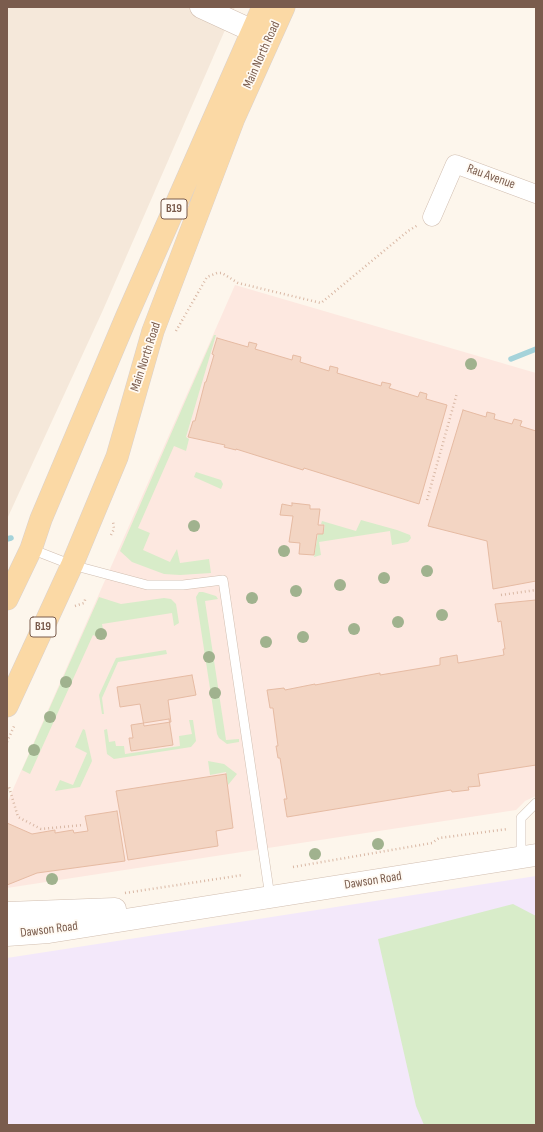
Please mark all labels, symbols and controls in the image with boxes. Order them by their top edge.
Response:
street label: Main North Road [240,19,284,91]
street label: Rau Avenue [465,161,517,193]
road number: B19 [161,199,187,219]
street label: Main North Road [127,320,165,394]
road number: B19 [30,617,56,637]
street label: Dawson Road [343,869,403,893]
street label: Dawson Road [19,919,79,941]

